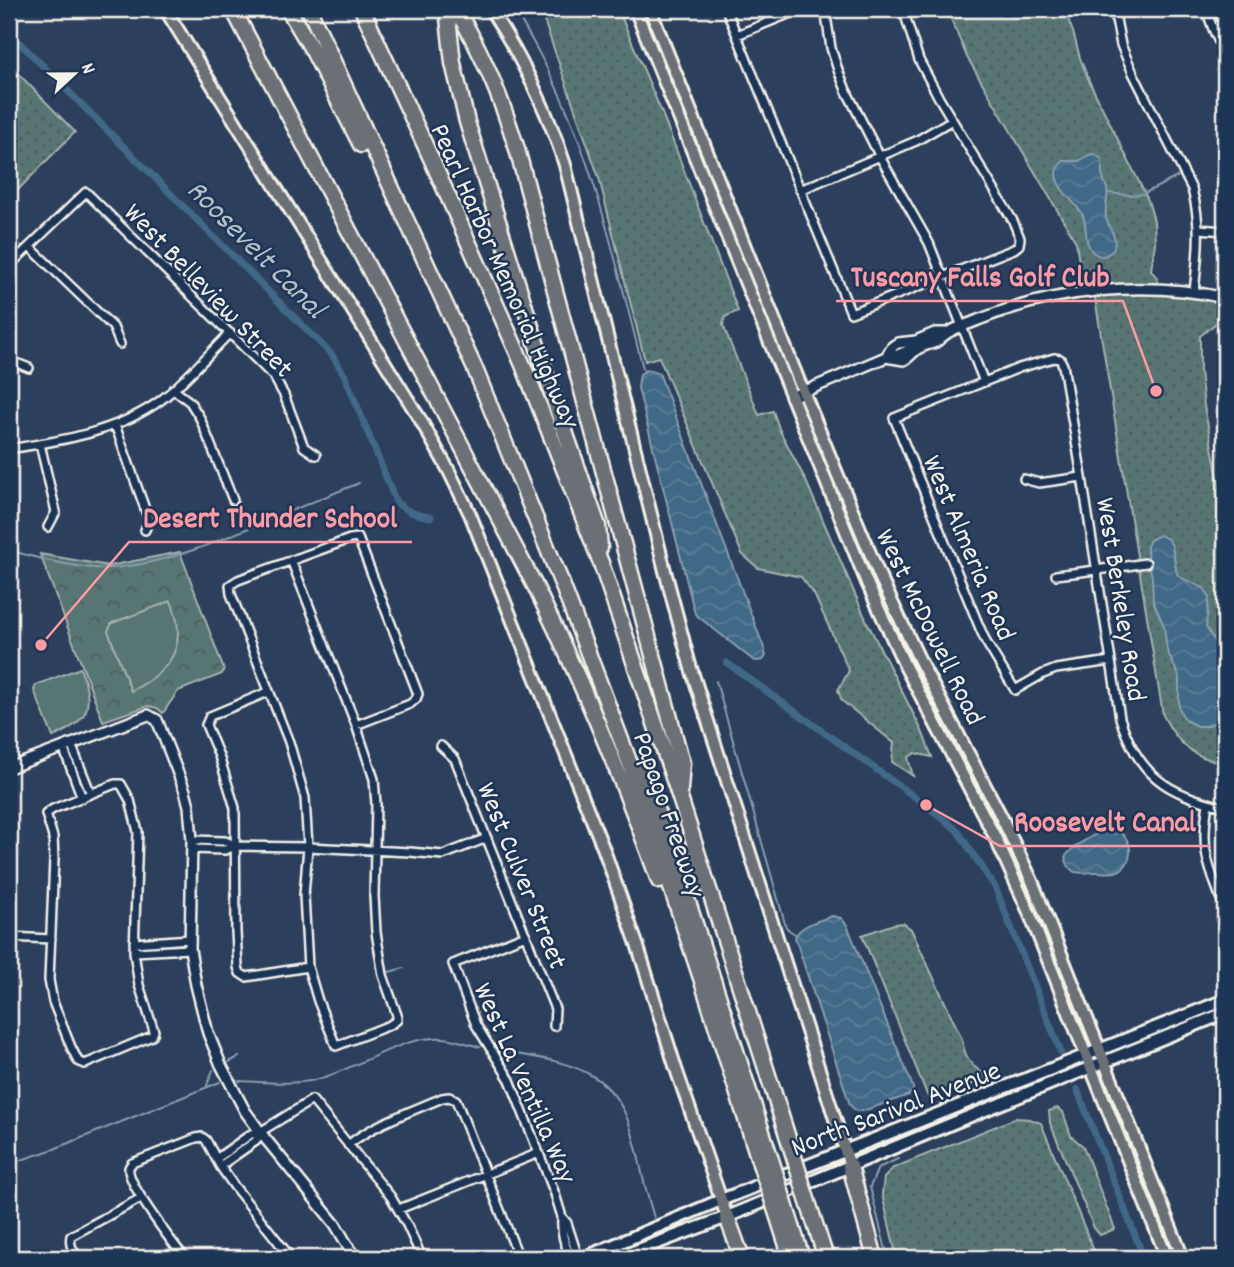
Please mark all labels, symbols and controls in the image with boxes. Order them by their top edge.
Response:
north arrow [38,38,108,108]
text: N [72,60,101,78]
street label: Pearl Harbor Memorial Highway [417,118,588,437]
water label: Roosevelt Canal [174,172,335,333]
street label: West Belleview Street [112,196,301,389]
callout: Tuscany Falls Golf Club [836,250,1123,301]
text: Tuscany Falls Golf Club [851,259,1109,302]
street label: West Almeria Road [909,450,1023,648]
callout: Desert Thunder School [129,491,412,542]
street label: West Berkeley Road [1082,495,1154,705]
text: Desert Thunder School [143,500,398,543]
street label: West McDowell Road [863,523,992,733]
street label: Papago Freeway [619,727,714,905]
street label: West Culver Street [464,777,575,976]
callout: Roosevelt Canal [1000,795,1210,846]
text: Roosevelt Canal [1014,804,1197,847]
street label: West La Ventilla Way [460,977,585,1191]
street label: North Sarival Avenue [786,1053,1007,1170]

